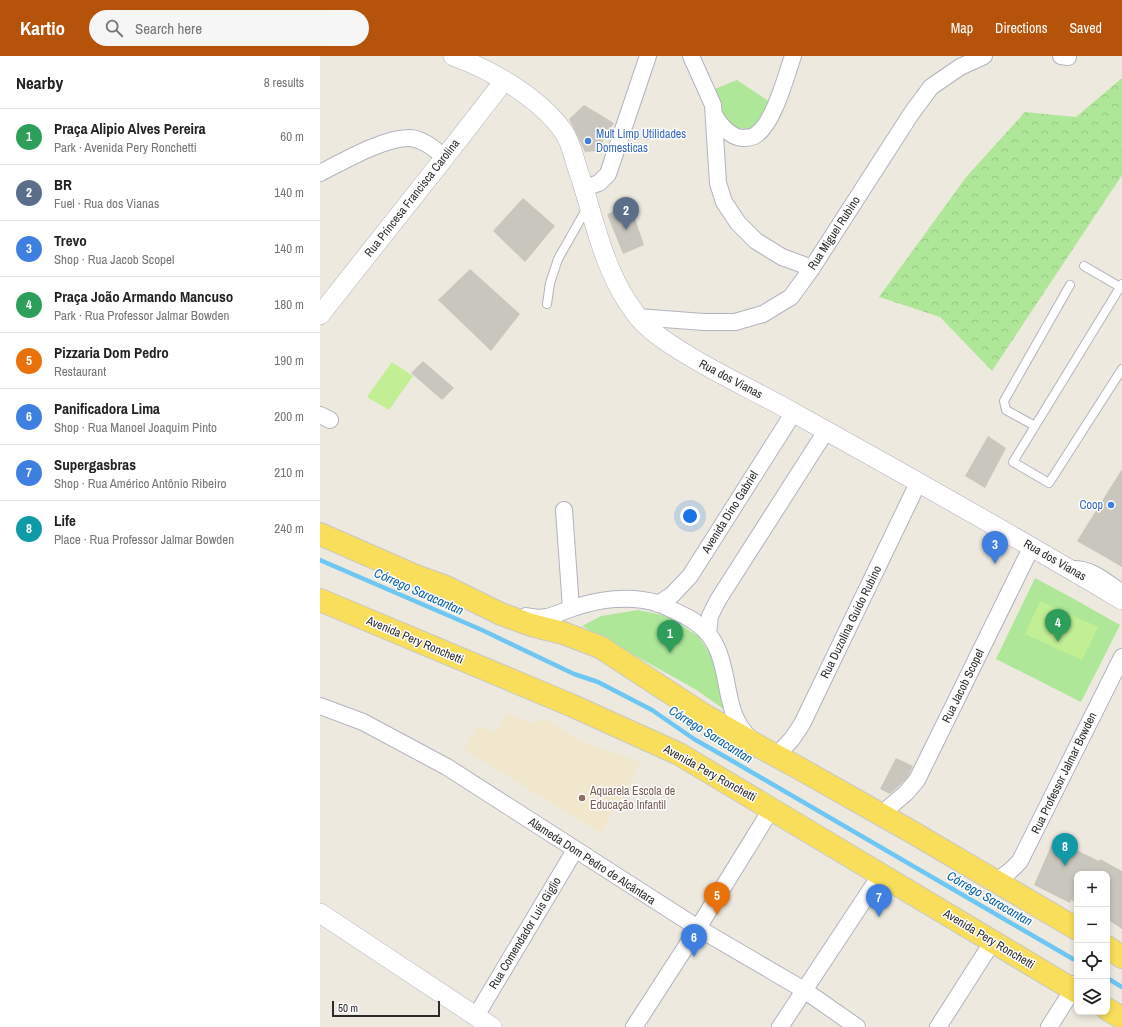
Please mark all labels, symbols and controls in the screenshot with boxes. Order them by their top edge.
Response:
search box [89,10,369,46]
text: Kartio [20,15,65,41]
icon: search [103,17,125,39]
text: Search here [135,18,202,39]
text: Map [951,19,973,37]
text: Directions [995,19,1047,37]
text: Saved [1069,19,1102,37]
text: Nearby [16,71,63,94]
text: 8 results [264,74,304,91]
text: Praça Alipio Alves Pereira [54,118,206,139]
place label: Mult Limp Utilidades Domesticas [596,126,686,156]
text: 1 [26,128,32,145]
text: 60 m [280,128,304,145]
street label: Rua Princesa Francisca Carolina [361,135,463,260]
marker: Mult Limp Utilidades Domesticas [583,136,593,146]
text: Park · Avenida Pery Ronchetti [54,139,197,156]
text: BR [54,174,72,195]
text: 2 [26,184,32,201]
text: 140 m [274,184,304,201]
street label: Rua Miguel Rubino [804,193,864,273]
text: Fuel · Rua dos Vianas [54,195,159,212]
pin: 2 [613,197,639,230]
text: Trevo [54,230,87,251]
text: 3 [26,240,32,257]
text: 140 m [274,240,304,257]
text: Shop · Rua Jacob Scopel [54,251,174,268]
text: Praça João Armando Mancuso [54,286,233,307]
text: 4 [26,296,32,313]
text: 180 m [274,296,304,313]
text: Park · Rua Professor Jalmar Bowden [54,307,229,324]
text: Pizzaria Dom Pedro [54,342,169,363]
text: 5 [26,352,32,369]
text: 190 m [274,352,304,369]
street label: Rua dos Vianas [696,356,766,402]
text: Restaurant [54,363,106,380]
text: Panificadora Lima [54,398,160,419]
text: 6 [26,408,32,425]
text: 200 m [274,408,304,425]
text: Shop · Rua Manoel Joaquim Pinto [54,419,217,436]
text: Supergasbras [54,454,136,475]
text: 7 [26,464,32,481]
text: 210 m [274,464,304,481]
street label: Avenida Dino Gabriel [698,468,762,557]
text: Shop · Rua Américo Antônio Ribeiro [54,475,226,492]
place label: Coop [1079,497,1103,513]
marker: Coop [1106,500,1116,510]
your location [680,506,700,526]
text: Life [54,510,76,531]
text: 8 [26,520,32,537]
text: 240 m [274,520,304,537]
text: Place · Rua Professor Jalmar Bowden [54,531,234,548]
pin: 3 [982,531,1008,564]
street label: Rua dos Vianas [1021,536,1089,584]
street label: Rua Duzolina Guido Rubino [817,563,885,681]
water label: Córrego Saracantan [371,564,466,619]
pin: 4 [1045,609,1071,642]
street label: Avenida Pery Ronchetti [363,612,466,668]
pin: 1 [657,620,683,653]
street label: Rua Jacob Scopel [938,647,988,725]
water label: Córrego Saracantan [666,702,756,767]
street label: Rua Professor Jalmar Bowden [1028,710,1100,836]
street label: Avenida Pery Ronchetti [660,740,759,805]
place label: Aquarela Escola de Educação Infantil [589,783,675,813]
marker: Aquarela Escola de Educação Infantil [577,793,587,803]
street label: Alameda Dom Pedro de Alcântara [524,813,659,909]
pin: 8 [1052,833,1078,866]
water label: Córrego Saracantan [944,867,1036,930]
map controls [1074,871,1110,1015]
button: + [1074,871,1110,907]
street label: Rua Comendador Luís Giglio [485,874,565,992]
pin: 5 [704,882,730,915]
pin: 7 [866,884,892,917]
street label: Avenida Pery Ronchetti [940,905,1038,973]
button: − [1074,907,1110,943]
pin: 6 [681,924,707,957]
button: locate [1074,943,1110,979]
button: layers [1074,979,1110,1015]
scale bar [332,999,440,1018]
text: 50 m [338,1001,358,1015]

